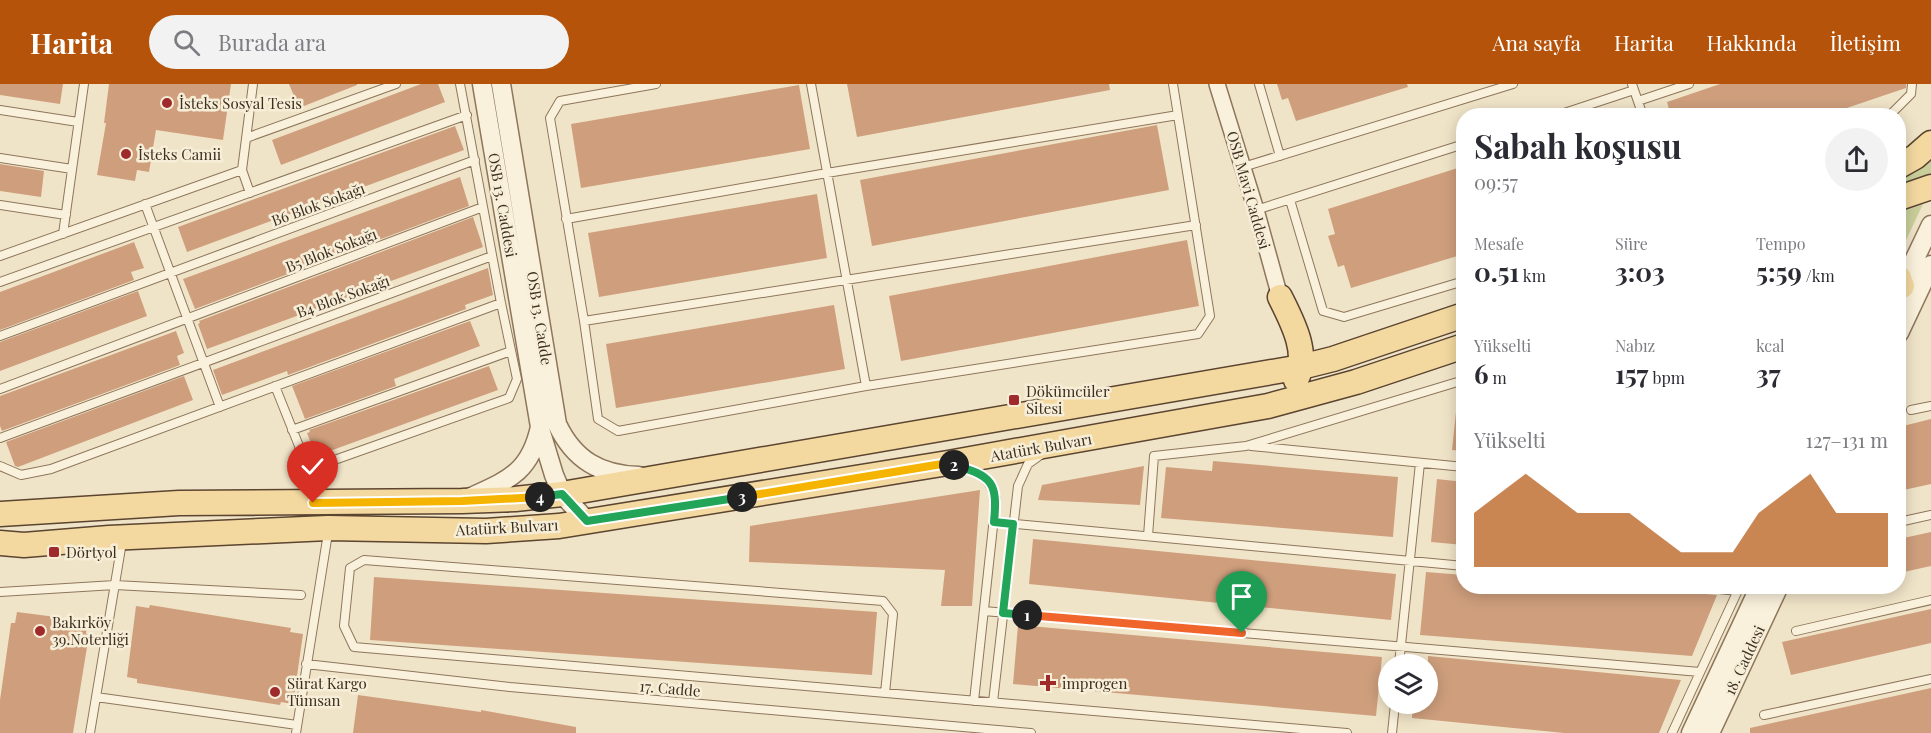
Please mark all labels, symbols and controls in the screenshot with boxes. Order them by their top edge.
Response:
search box [149,15,569,69]
text: Harita [30,24,113,61]
icon: search [170,26,203,59]
text: Burada ara [218,27,326,57]
text: Ana sayfa [1492,28,1581,56]
text: Harita [1614,28,1674,56]
text: Hakkında [1707,28,1797,56]
text: İletişim [1830,28,1901,56]
place label: İsteks Sosyal Tesis [179,93,302,113]
marker: İsteks Sosyal Tesis [160,96,174,110]
text: Sabah koşusu [1474,123,1682,167]
button: share [1825,128,1888,191]
street label: OSB Mavi Caddesi [1223,129,1276,252]
place label: İsteks Camii [138,144,222,164]
marker: İsteks Camii [119,147,133,161]
street label: OSB 13. Caddesi [484,151,522,259]
text: 09:57 [1474,168,1518,195]
street label: B6 Blok Sokağı [268,178,368,230]
street label: B5 Blok Sokağı [282,223,380,277]
text: Mesafe [1474,233,1524,254]
text: Süre [1615,233,1648,254]
text: Tempo [1756,233,1806,254]
text: 0.51 [1474,254,1519,289]
text: 3:03 [1615,254,1665,289]
text: 5:59 [1756,254,1802,289]
text: km [1519,265,1546,286]
text: /km [1802,265,1835,286]
street label: B4 Blok Sokağı [294,270,393,322]
street label: OSB 13. Cadde [523,270,557,366]
text: Yükselti [1474,335,1531,356]
text: Nabız [1615,335,1655,356]
text: kcal [1756,335,1785,356]
text: 6 [1474,356,1489,391]
text: 157 [1615,356,1648,391]
text: 37 [1756,356,1781,391]
text: m [1489,367,1507,388]
text: bpm [1648,367,1685,388]
place label: Dökümcüler Sitesi [1026,381,1110,418]
marker: Dökümcüler Sitesi [1007,393,1021,407]
text: Yükselti [1474,426,1546,453]
text: 127–131 m [1806,426,1888,453]
street label: Atatürk Bulvarı [988,428,1094,466]
pin [287,441,338,503]
icon: check [296,450,329,483]
pin: 2 [939,450,969,480]
text: 2 [950,454,958,475]
pin: 4 [525,482,555,512]
pin: 3 [727,482,757,512]
text: 4 [536,486,544,507]
text: 3 [738,486,746,507]
street label: Atatürk Bulvarı [454,514,559,540]
place label: Dörtyol [66,542,117,562]
marker: Dörtyol [47,545,61,559]
pin [1216,571,1267,633]
icon: arrive [1225,580,1258,613]
pin: 1 [1012,600,1042,630]
text: 1 [1024,604,1030,625]
place label: Bakırköy 39.Noterliği [52,612,130,649]
street label: 18. Caddesi [1719,621,1769,698]
marker: Bakırköy 39.Noterliği [33,624,47,638]
map controls [1378,654,1438,714]
button: layers [1378,654,1438,714]
place label: Sürat Kargo Tümsan [287,673,367,710]
place label: improgen [1062,673,1127,693]
marker: improgen [1039,674,1057,692]
street label: 17. Cadde [639,675,701,701]
marker: Sürat Kargo Tümsan [268,685,282,699]

